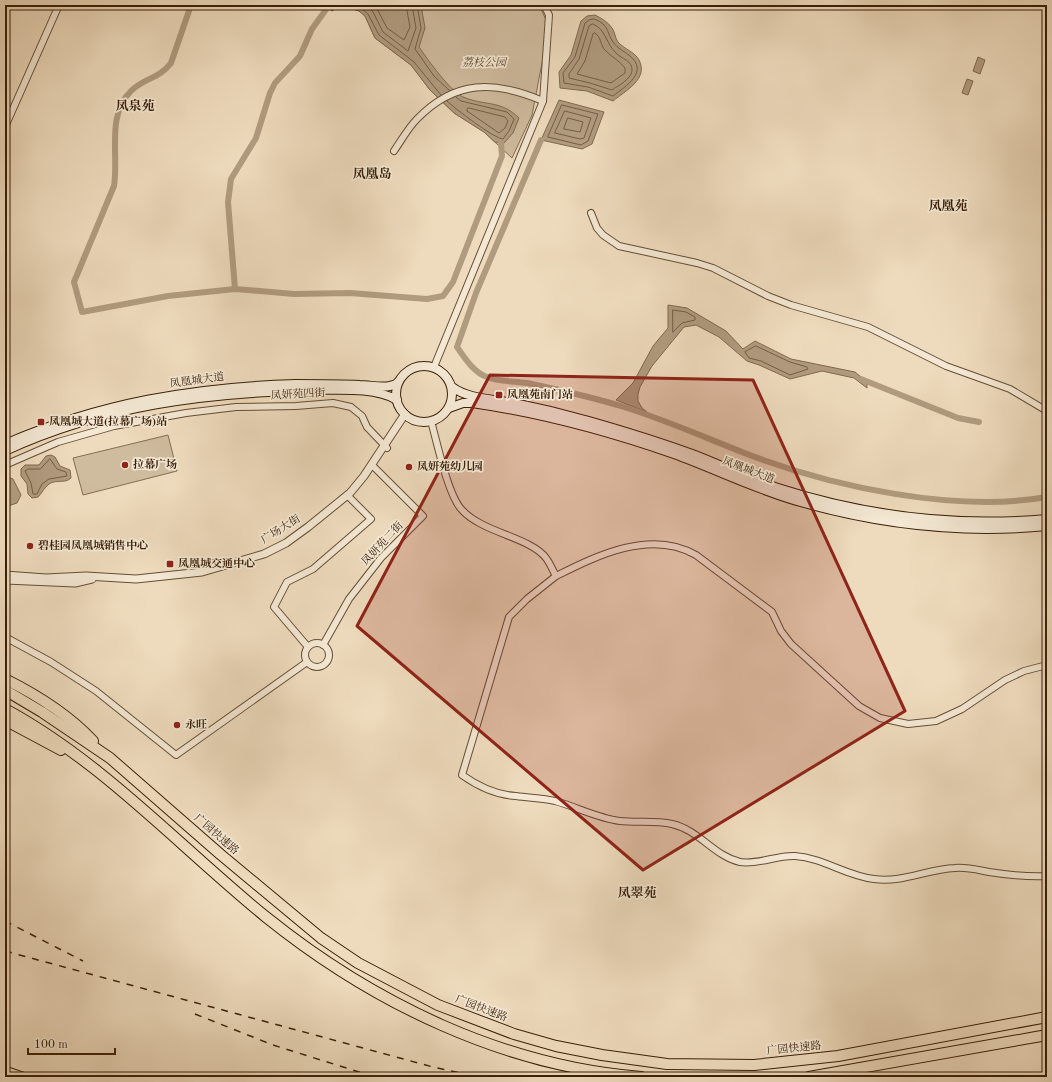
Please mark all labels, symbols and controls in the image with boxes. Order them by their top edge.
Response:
park label: 荔枝公园 [462,56,508,69]
district label: 凤泉苑 [115,98,155,113]
district label: 凤凰岛 [352,166,392,181]
district label: 凤凰苑 [928,198,968,213]
street label: 凤凰城大道 [169,370,225,390]
street label: 凤妍苑四街 [270,386,326,402]
place label: 凤凰苑南门站 [507,388,573,401]
marker: 凤凰苑南门站 [494,390,504,400]
place label: 凤凰城大道(拉幕广场)站 [49,415,167,428]
marker: 凤凰城大道(拉幕广场)站 [36,417,46,427]
street label: 凤凰城大道 [720,454,776,486]
place label: 拉幕广场 [133,458,177,471]
marker: 拉幕广场 [120,460,130,470]
place label: 凤妍苑幼儿园 [417,460,483,473]
marker: 凤妍苑幼儿园 [404,462,414,472]
street label: 广场大街 [258,512,303,546]
street label: 凤妍苑二街 [359,519,406,568]
place label: 碧桂园凤凰城销售中心 [38,539,148,552]
marker: 碧桂园凤凰城销售中心 [25,541,35,551]
place label: 凤凰城交通中心 [178,557,255,570]
marker: 凤凰城交通中心 [165,559,175,569]
place label: 永旺 [185,718,207,731]
marker: 永旺 [172,720,182,730]
street label: 广园快速路 [192,811,242,857]
district label: 凤翠苑 [617,885,657,900]
street label: 广园快速路 [453,992,509,1024]
scale bar [28,1030,115,1056]
text: 100 m [34,1039,68,1051]
street label: 广园快速路 [766,1039,822,1057]

